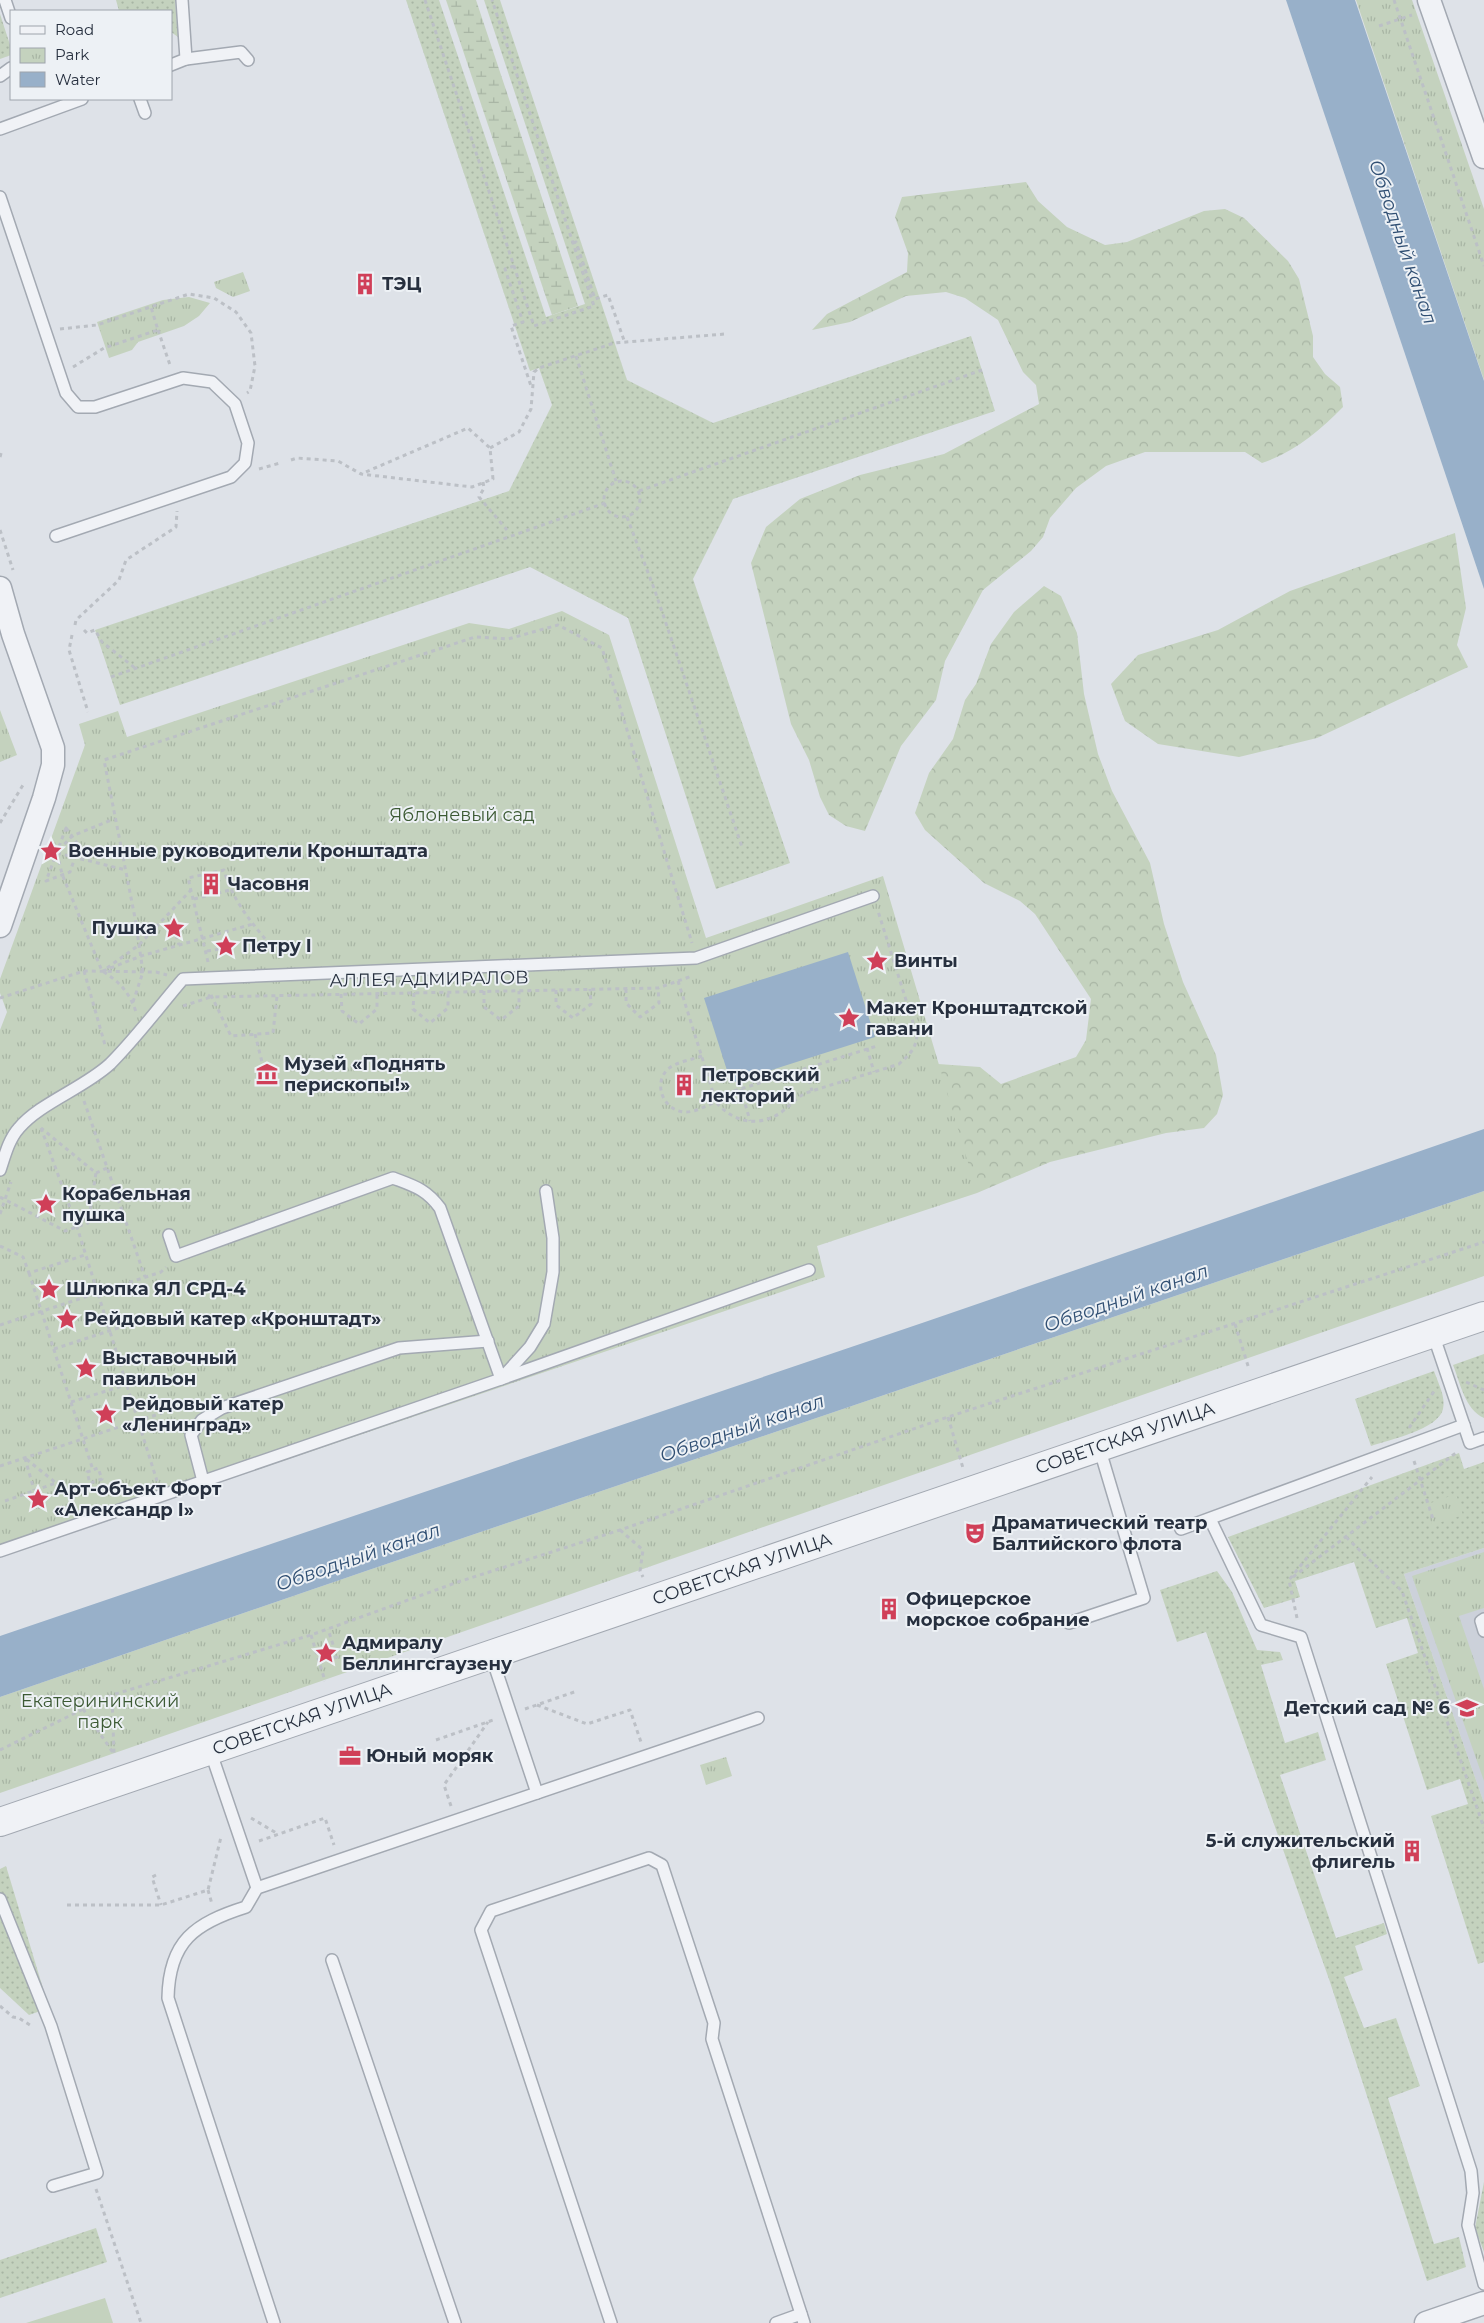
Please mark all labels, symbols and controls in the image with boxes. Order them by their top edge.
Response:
legend [10,10,172,100]
text: Road [55,20,94,39]
text: Park [55,45,89,64]
text: Water [55,70,101,89]
water label: Обводный канал [1364,157,1442,327]
building icon: ТЭЦ [352,271,378,297]
place label: ТЭЦ [382,273,421,295]
park label: Яблоневый сад [389,804,535,826]
place icon: Военные руководители Кронштадта [38,838,64,864]
place label: Военные руководители Кронштадта [68,840,428,862]
building icon: Часовня [198,871,224,897]
place label: Часовня [228,873,309,895]
place icon: Пушка [161,915,187,941]
place label: Пушка [92,917,157,939]
place icon: Петру I [213,933,239,959]
place label: Петру I [242,935,312,957]
place icon: Винты [864,948,890,974]
place label: Винты [894,950,958,972]
street label: АЛЛЕЯ АДМИРАЛОВ [329,966,529,992]
place label: Макет Кронштадтской гавани [866,997,1088,1040]
place icon: Макет Кронштадтской гавани [836,1005,862,1031]
place label: Музей «Поднять перископы!» [284,1053,445,1096]
museum icon: Музей «Поднять перископы!» [254,1061,280,1087]
place label: Петровский лекторий [701,1064,820,1107]
building icon: Петровский лекторий [671,1072,697,1098]
place label: Корабельная пушка [62,1183,191,1226]
place icon: Корабельная пушка [33,1191,59,1217]
water label: Обводный канал [1041,1259,1211,1337]
place icon: Шлюпка ЯЛ СРД-4 [36,1276,62,1302]
place label: Шлюпка ЯЛ СРД-4 [66,1278,246,1300]
place icon: Рейдовый катер «Кронштадт» [54,1306,80,1332]
place label: Рейдовый катер «Кронштадт» [84,1308,381,1330]
place label: Выставочный павильон [102,1347,237,1390]
place icon: Выставочный павильон [73,1355,99,1381]
water label: Обводный канал [657,1389,827,1467]
place label: Рейдовый катер «Ленинград» [122,1393,284,1436]
street label: СОВЕТСКАЯ УЛИЦА [1033,1397,1218,1479]
place icon: Рейдовый катер «Ленинград» [93,1401,119,1427]
place label: Арт-объект Форт «Александр I» [54,1478,222,1521]
place icon: Арт-объект Форт «Александр I» [25,1486,51,1512]
place label: Драматический театр Балтийского флота [992,1512,1208,1555]
water label: Обводный канал [273,1518,443,1596]
theatre icon: Драматический театр Балтийского флота [962,1520,988,1546]
street label: СОВЕТСКАЯ УЛИЦА [650,1528,835,1610]
place label: Офицерское морское собрание [906,1588,1090,1631]
building icon: Офицерское морское собрание [876,1596,902,1622]
place label: Адмиралу Беллингсгаузену [342,1632,513,1675]
place icon: Адмиралу Беллингсгаузену [313,1640,339,1666]
street label: СОВЕТСКАЯ УЛИЦА [210,1678,395,1760]
park label: Екатерининский парк [21,1690,179,1733]
school or university icon: Детский сад № 6 [1454,1695,1480,1721]
place label: Детский сад № 6 [1284,1697,1451,1719]
office icon: Юный моряк [337,1743,363,1769]
place label: Юный моряк [366,1745,494,1767]
place label: 5-й служительский флигель [1206,1830,1395,1873]
building icon: 5-й служительский флигель [1399,1838,1425,1864]

